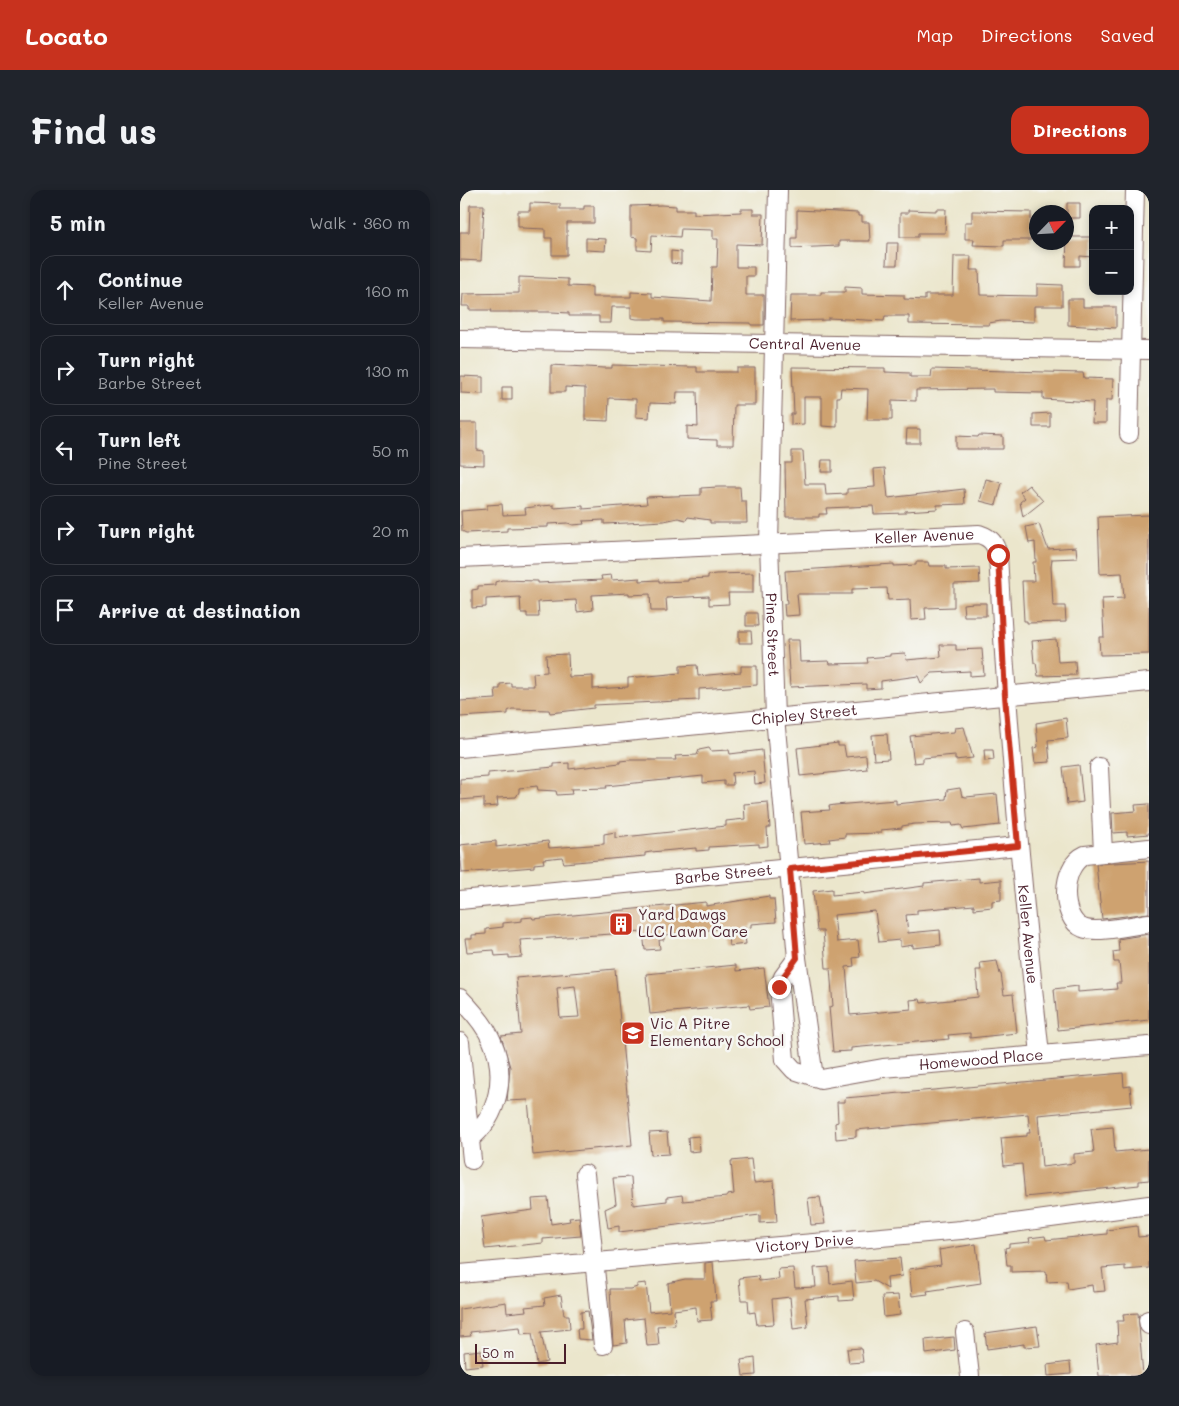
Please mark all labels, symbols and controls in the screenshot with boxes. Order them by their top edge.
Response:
text: Locato [25,20,108,51]
text: Map [916,23,953,47]
text: Directions [981,23,1073,47]
text: Saved [1101,23,1154,47]
button: Directions [1011,106,1149,154]
text: Find us [30,107,157,153]
north arrow [1029,205,1074,250]
map controls [1089,205,1134,295]
button: + [1089,205,1134,250]
text: 5 min [50,209,106,236]
text: Walk · 360 m [309,212,410,233]
button: − [1089,250,1134,295]
text: Continue [98,267,183,292]
icon: ahead [51,276,79,304]
text: 160 m [364,280,409,301]
text: Keller Avenue [98,292,204,313]
street label: Central Avenue [749,333,861,354]
text: Turn right [98,347,195,372]
icon: right [51,356,79,384]
text: 130 m [365,360,409,381]
text: Barbe Street [98,372,202,393]
text: Turn left [98,427,181,452]
icon: left [51,436,79,464]
text: 50 m [372,440,409,461]
text: Pine Street [98,452,188,473]
icon: right [51,516,79,544]
text: Turn right [98,518,195,543]
text: 20 m [372,520,409,541]
street label: Keller Avenue [874,523,975,548]
route start [987,544,1010,567]
street label: Pine Street [762,592,785,677]
icon: arrive [51,596,79,624]
text: Arrive at destination [98,598,301,623]
street label: Chipley Street [750,699,858,729]
street label: Barbe Street [674,859,773,888]
street label: Keller Avenue [1014,884,1044,985]
place label: Yard Dawgs LLC Lawn Care [638,904,748,941]
building icon: Yard Dawgs LLC Lawn Care [608,911,634,937]
route end [768,976,791,999]
place label: Vic A Pitre Elementary School [650,1013,785,1050]
school or university icon: Vic A Pitre Elementary School [620,1020,646,1046]
street label: Homewood Place [918,1044,1044,1074]
street label: Victory Drive [755,1228,854,1257]
scale bar [475,1341,566,1364]
text: 50 m [482,1343,514,1362]

